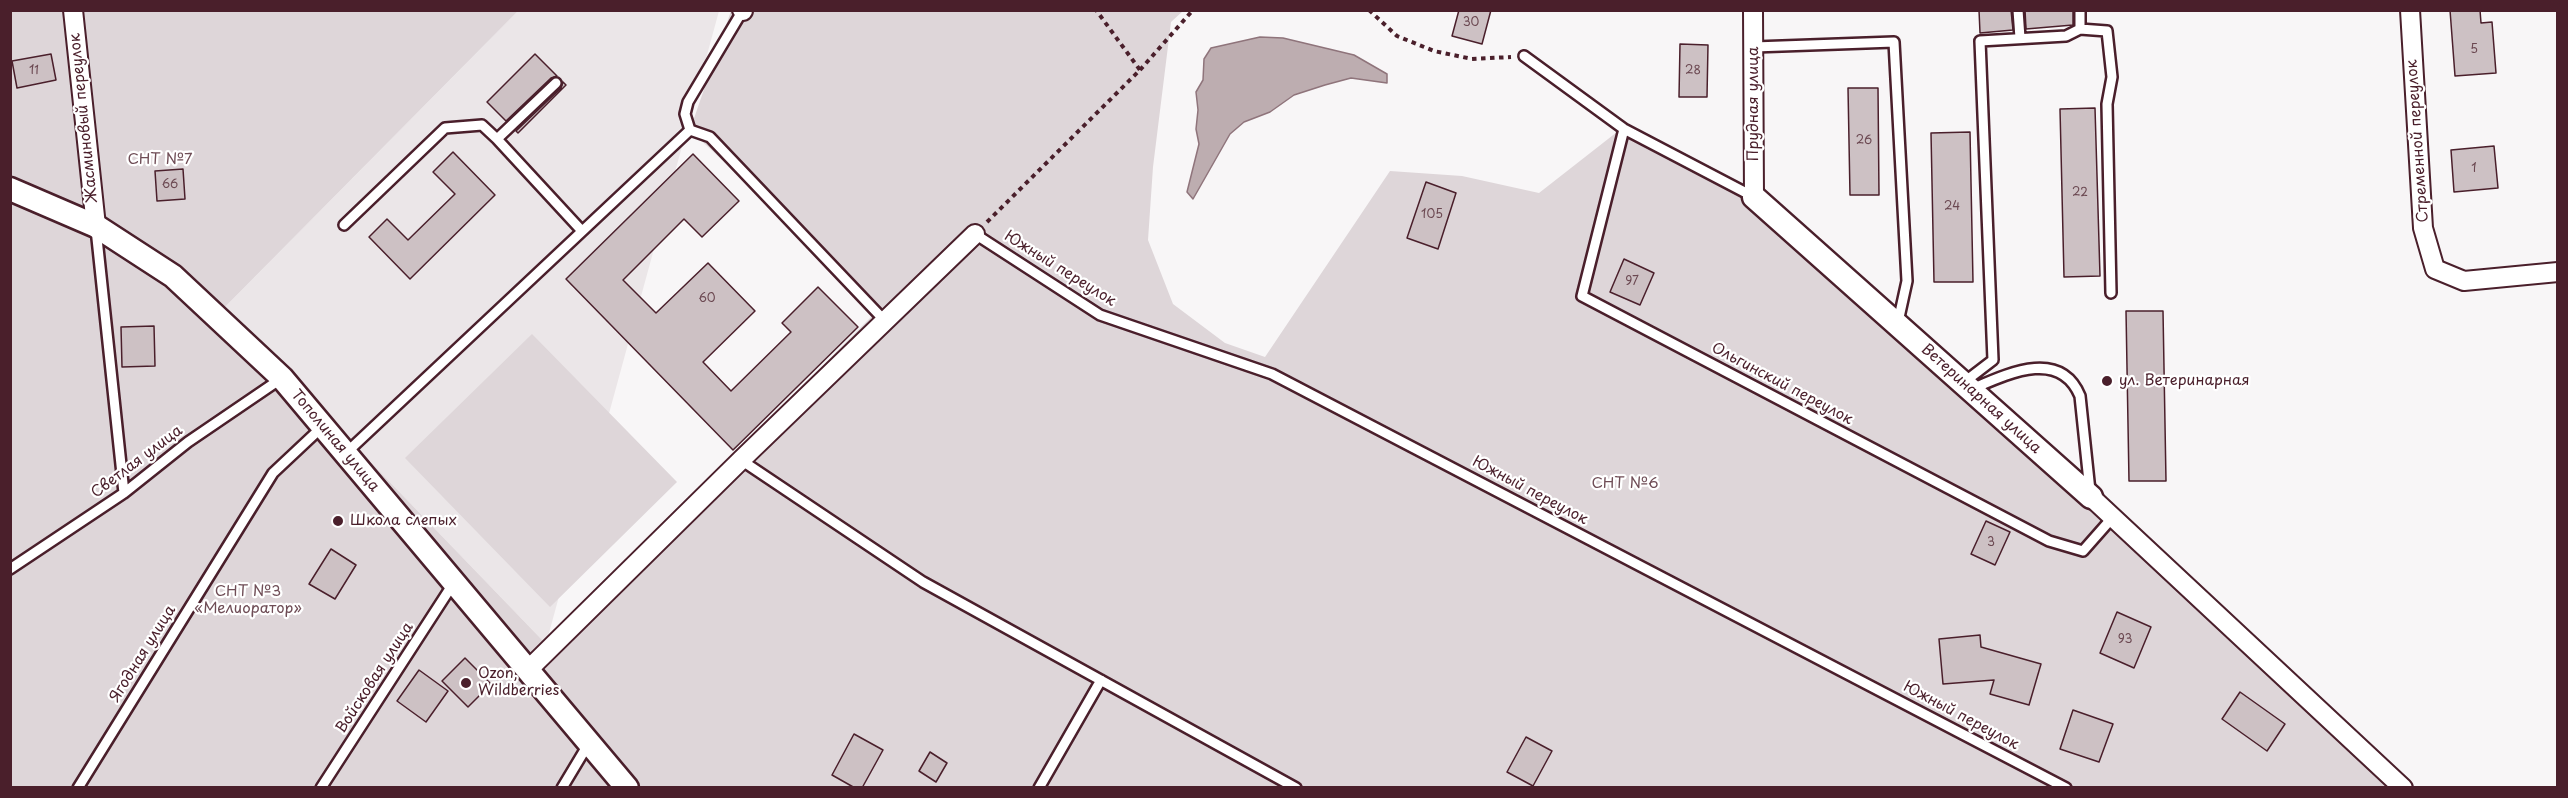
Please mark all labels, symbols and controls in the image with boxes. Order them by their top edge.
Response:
house number: 30 [1463,16,1479,30]
street label: Жасминовый переулок [66,32,102,204]
house number: 5 [2470,43,2478,57]
street label: Прудная улица [1745,47,1763,161]
street label: Стременной переулок [2403,59,2433,223]
house number: 11 [29,64,39,78]
house number: 28 [1685,64,1701,78]
house number: 26 [1856,134,1872,148]
park label: СНТ №7 [127,151,193,169]
house number: 1 [2471,162,2477,176]
house number: 66 [162,178,178,192]
house number: 22 [2072,186,2088,200]
house number: 24 [1944,200,1960,214]
house number: 105 [1421,208,1443,222]
street label: Южный переулок [1001,227,1119,311]
house number: 97 [1625,275,1639,289]
house number: 60 [698,292,716,306]
street label: Ольгинский переулок [1708,339,1856,429]
street label: Ветеринарная улица [1917,340,2045,458]
place label: ул. Ветеринарная [2119,372,2250,390]
marker: ул. Ветеринарная [2100,374,2114,388]
street label: Тополиная улица [287,386,383,496]
street label: Светлая улица [88,422,186,502]
street label: Южный переулок [1469,453,1591,529]
park label: СНТ №6 [1592,475,1658,493]
place label: Школа слепых [350,512,457,530]
marker: Школа слепых [331,514,345,528]
house number: 3 [1987,536,1995,550]
park label: СНТ №3 «Мелиоратор» [194,583,302,618]
street label: Ягодная улица [106,602,180,706]
street label: Войсковая улица [332,619,418,737]
house number: 93 [2118,633,2132,647]
place label: Ozon, Wildberries [478,665,559,700]
marker: Ozon, Wildberries [459,676,473,690]
street label: Южный переулок [1900,678,2022,754]

